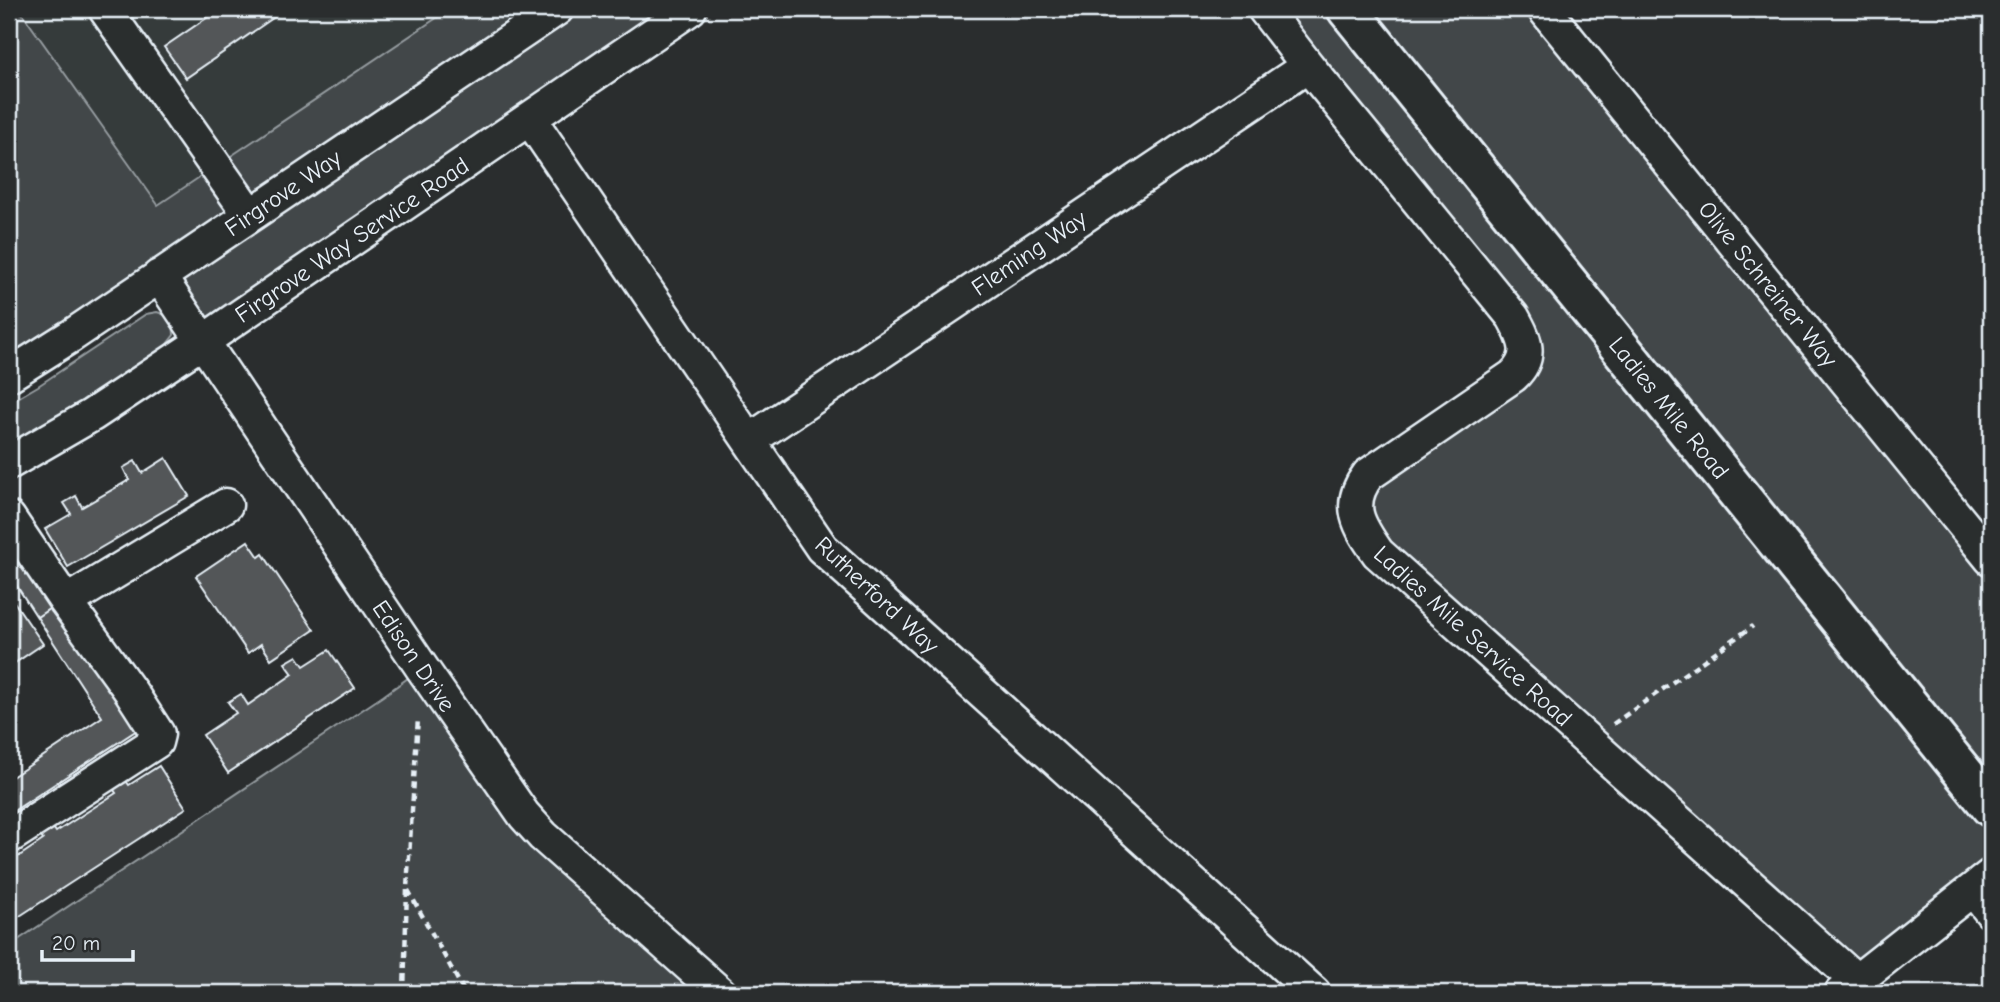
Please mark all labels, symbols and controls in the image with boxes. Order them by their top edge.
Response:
street label: Firgrove Way [220,144,347,242]
street label: Firgrove Way Service Road [230,151,474,329]
street label: Olive Schreiner Way [1693,195,1844,373]
street label: Fleming Way [966,204,1092,302]
street label: Ladies Mile Road [1603,331,1735,485]
street label: Rutherford Way [809,531,945,660]
street label: Ladies Mile Service Road [1368,540,1578,732]
street label: Edison Drive [367,595,461,717]
scale bar [42,918,133,962]
text: 20 m [52,931,100,955]

